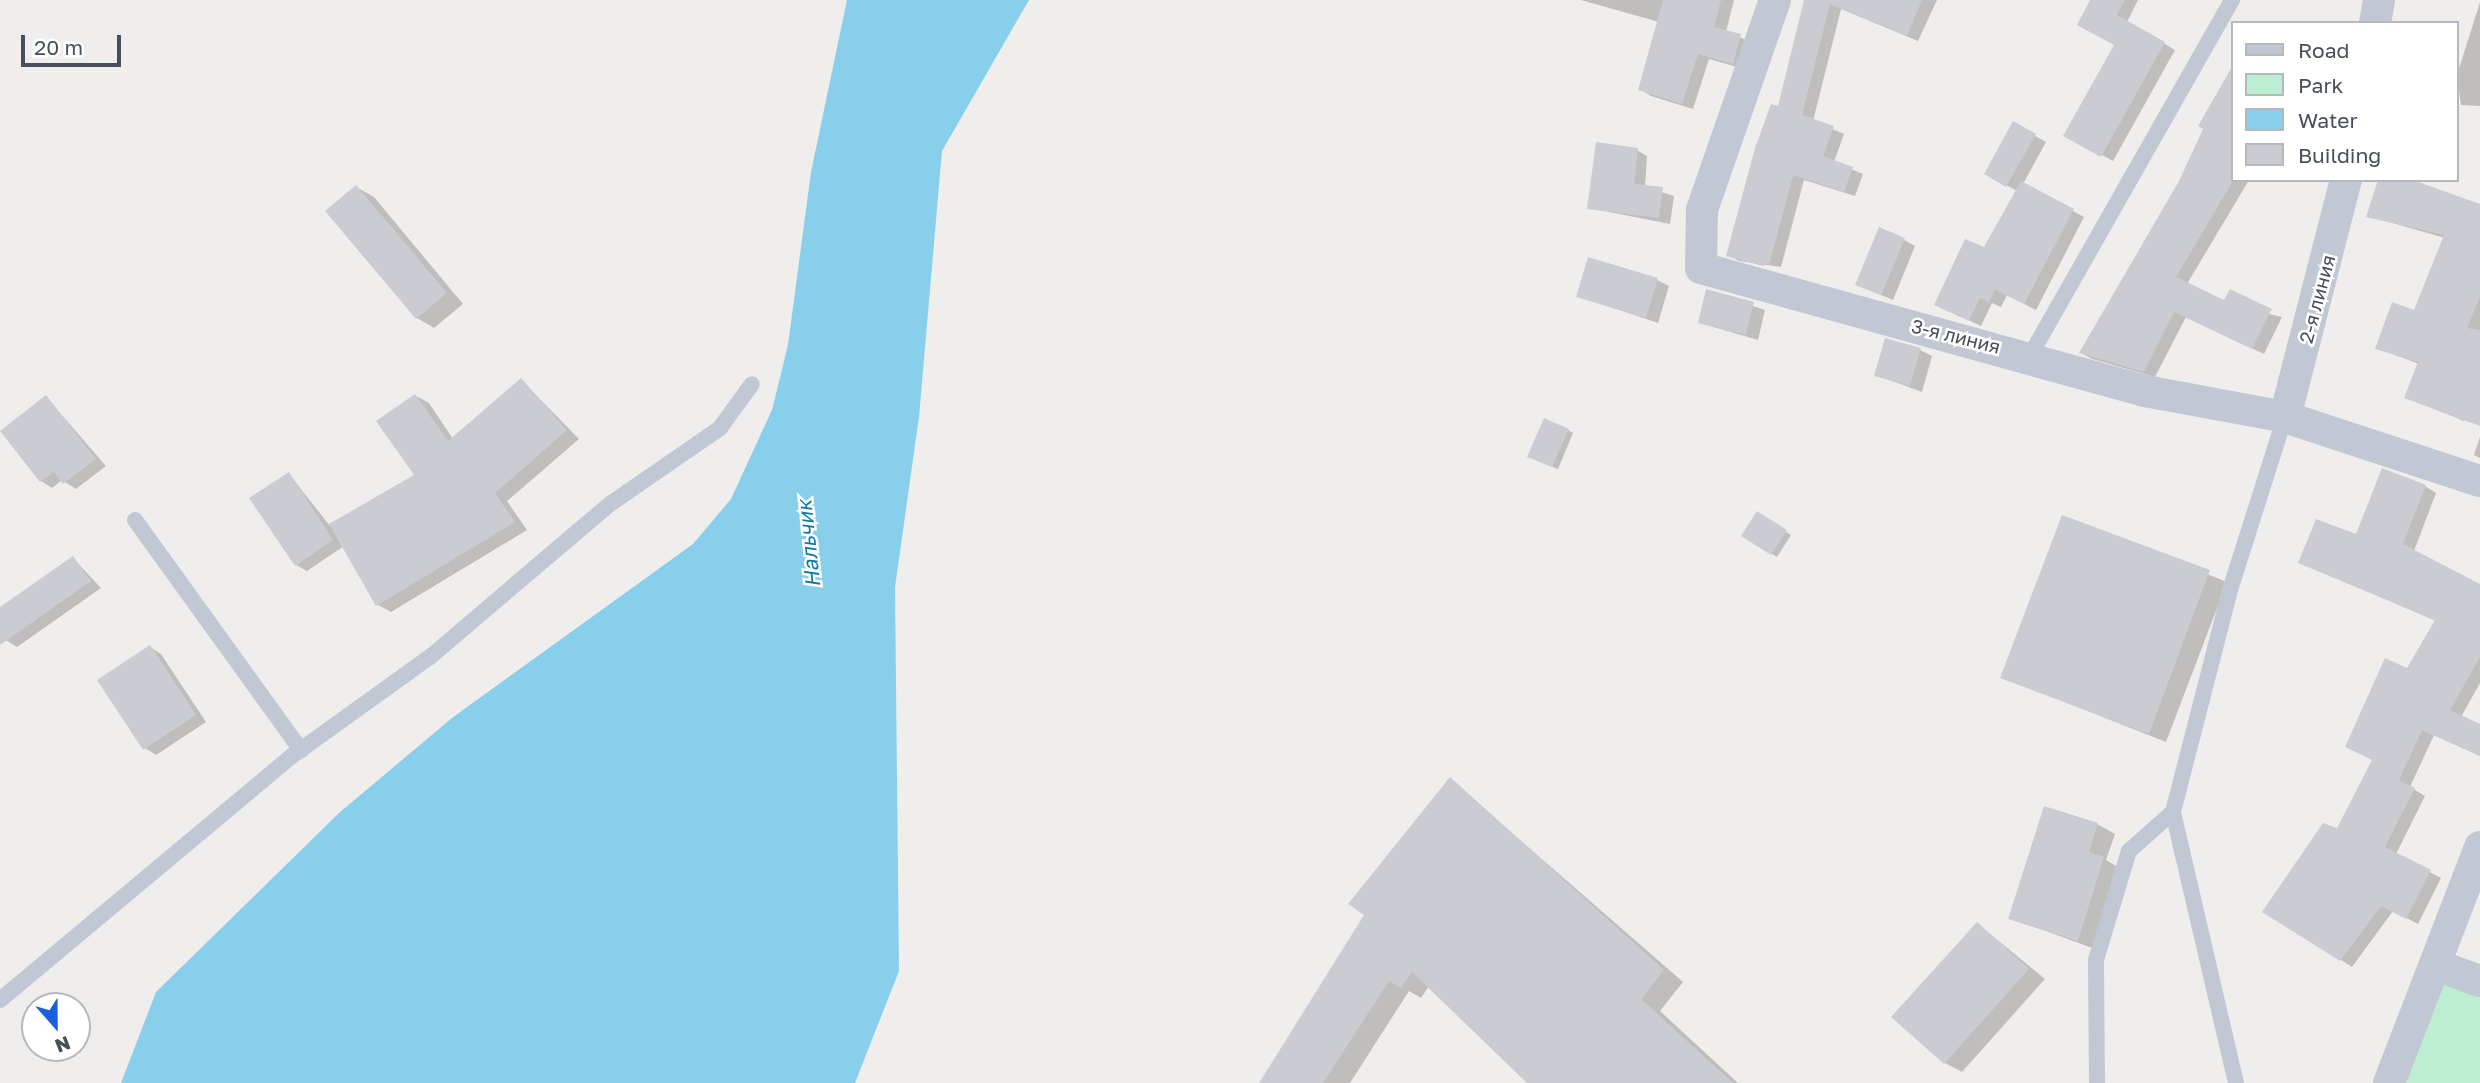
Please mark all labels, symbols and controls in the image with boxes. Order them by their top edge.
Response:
scale bar [24,21,124,65]
legend [2232,21,2459,182]
text: 20 m [34,34,83,60]
text: Road [2298,37,2349,63]
text: Park [2298,72,2343,98]
text: Water [2298,107,2358,133]
text: Building [2298,142,2381,168]
street label: 2-я линия [2294,252,2340,346]
street label: 3-я линия [1909,314,2003,358]
water label: Нальчик [791,499,825,589]
north arrow [21,992,91,1062]
text: N [52,1032,74,1059]

